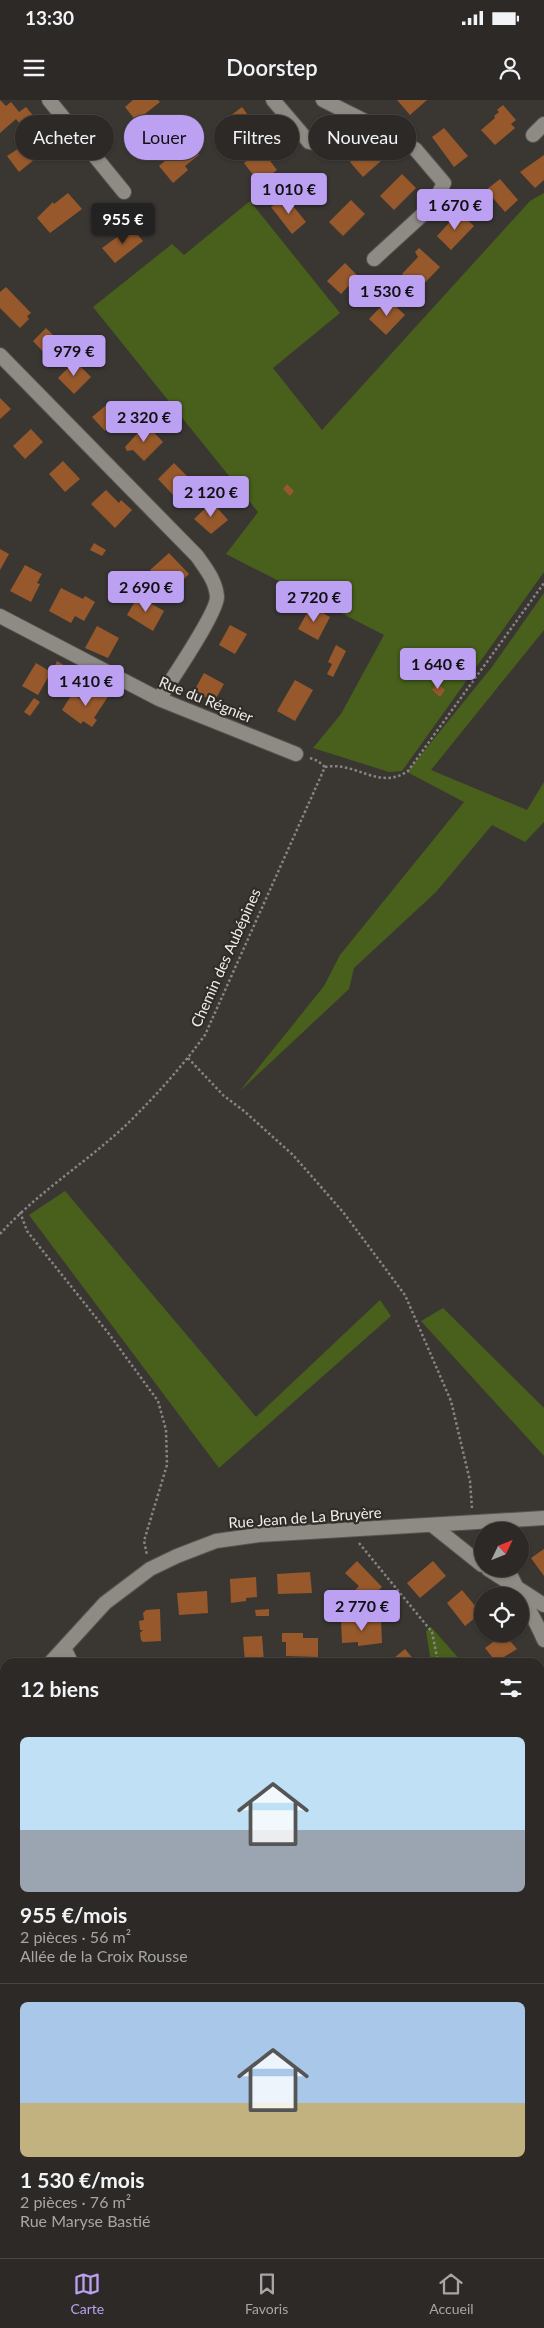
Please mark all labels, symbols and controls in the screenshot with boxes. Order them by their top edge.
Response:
text: 13:30 [25,6,74,29]
icon: menu [20,54,48,82]
text: Doorstep [226,54,318,81]
icon: person [496,54,524,82]
chip: Acheter [15,115,114,160]
chip: Louer [124,115,204,160]
chip: Filtres [214,115,299,160]
chip: Nouveau [309,115,416,160]
pin: 1 010 € [243,172,335,215]
text: 1 010 € [262,179,316,198]
pin: 1 670 € [409,188,501,231]
text: 1 670 € [428,195,482,214]
pin: 955 € [88,202,158,245]
text: 955 € [102,209,144,228]
pin: 1 530 € [341,274,433,317]
text: 1 530 € [360,281,414,300]
pin: 979 € [39,334,109,377]
text: 979 € [53,341,95,360]
pin: 2 320 € [98,400,190,443]
text: 2 320 € [117,407,171,426]
pin: 2 120 € [165,476,257,518]
text: 2 120 € [184,482,238,501]
pin: 2 690 € [100,570,192,613]
text: 2 690 € [119,577,173,596]
pin: 2 720 € [268,580,360,623]
text: 2 720 € [287,587,341,606]
pin: 1 640 € [392,648,484,690]
text: 1 640 € [411,654,465,673]
pin: 1 410 € [40,664,132,707]
text: 1 410 € [59,671,113,690]
street label: Rue du Régnier [157,672,257,726]
street label: Chemin des Aubépines [186,885,264,1030]
street label: Rue Jean de La Bruyère [228,1503,382,1531]
north arrow [474,1522,529,1578]
map controls [474,1522,529,1642]
button: locate [474,1587,529,1642]
pin: 2 770 € [316,1590,408,1632]
text: 2 770 € [335,1596,389,1615]
icon: filters [497,1674,525,1702]
text: 12 biens [20,1676,99,1701]
icon: home [228,1769,318,1859]
text: 955 €/mois [20,1902,127,1927]
text: 2 pièces · 56 m² [20,1927,131,1946]
text: Allée de la Croix Rousse [20,1946,188,1965]
icon: home [228,2035,318,2125]
text: 1 530 €/mois [20,2167,145,2192]
text: 2 pièces · 76 m² [20,2192,131,2211]
text: Rue Maryse Bastié [20,2211,151,2230]
tab: Carte [70,2270,104,2317]
tab: Favoris [245,2270,288,2317]
tab: Accueil [429,2270,474,2317]

